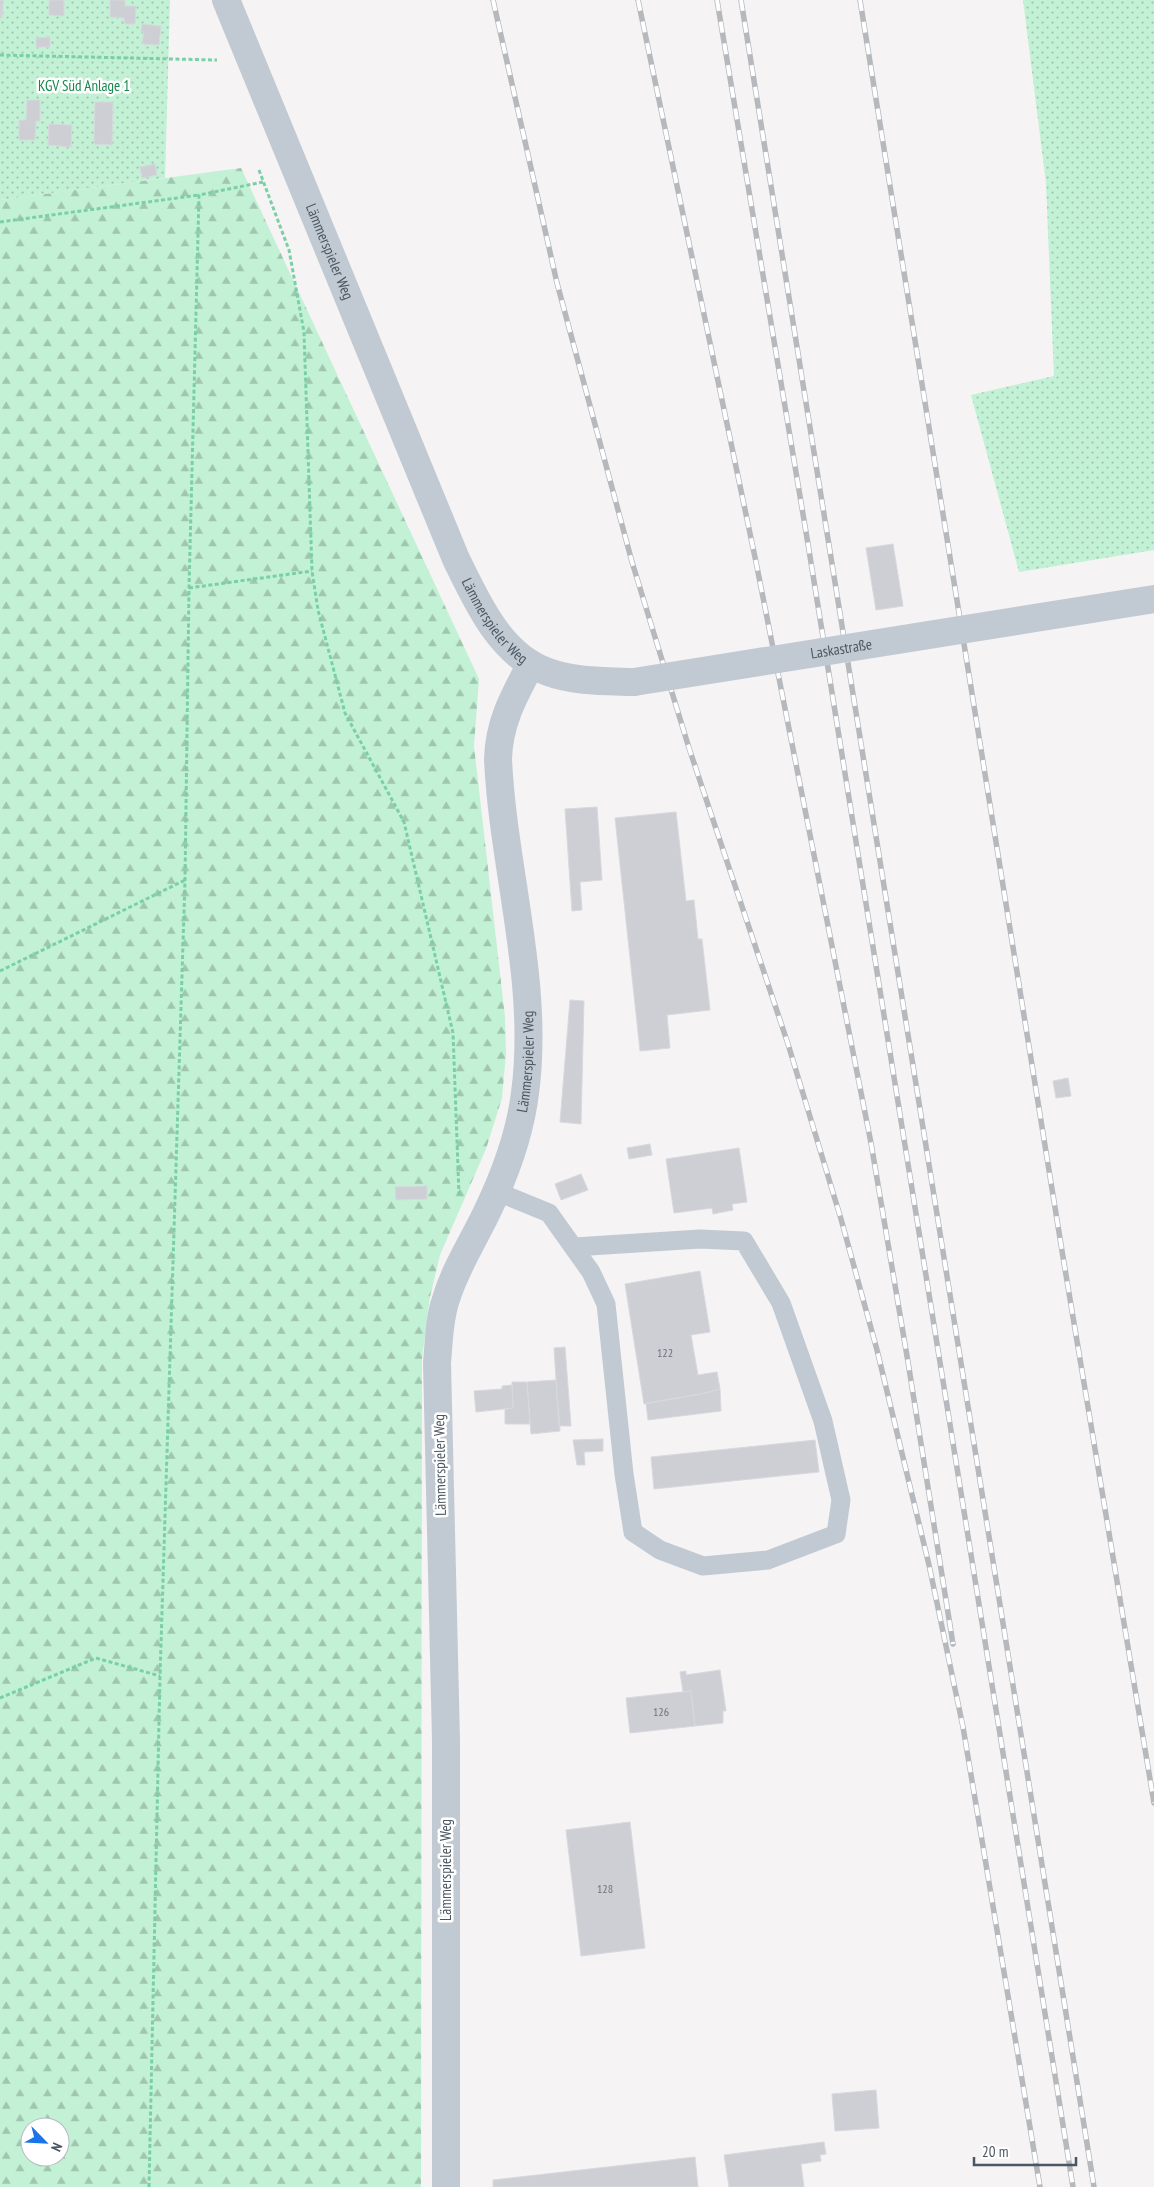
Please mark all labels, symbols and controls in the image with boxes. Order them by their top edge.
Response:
park label: KGV Süd Anlage 1 [38,76,130,95]
street label: Lämmerspieler Weg [302,201,358,302]
street label: Lämmerspieler Weg [458,575,532,668]
street label: Laskastraße [809,634,873,663]
street label: Lämmerspieler Weg [512,1010,538,1114]
house number: 122 [657,1345,673,1360]
street label: Lämmerspieler Weg [429,1414,450,1516]
house number: 126 [653,1704,669,1719]
street label: Lämmerspieler Weg [436,1819,455,1921]
house number: 128 [597,1881,613,1896]
north arrow [20,2117,70,2167]
scale bar [974,2134,1076,2166]
text: N [47,2140,67,2154]
text: 20 m [982,2142,1008,2161]

